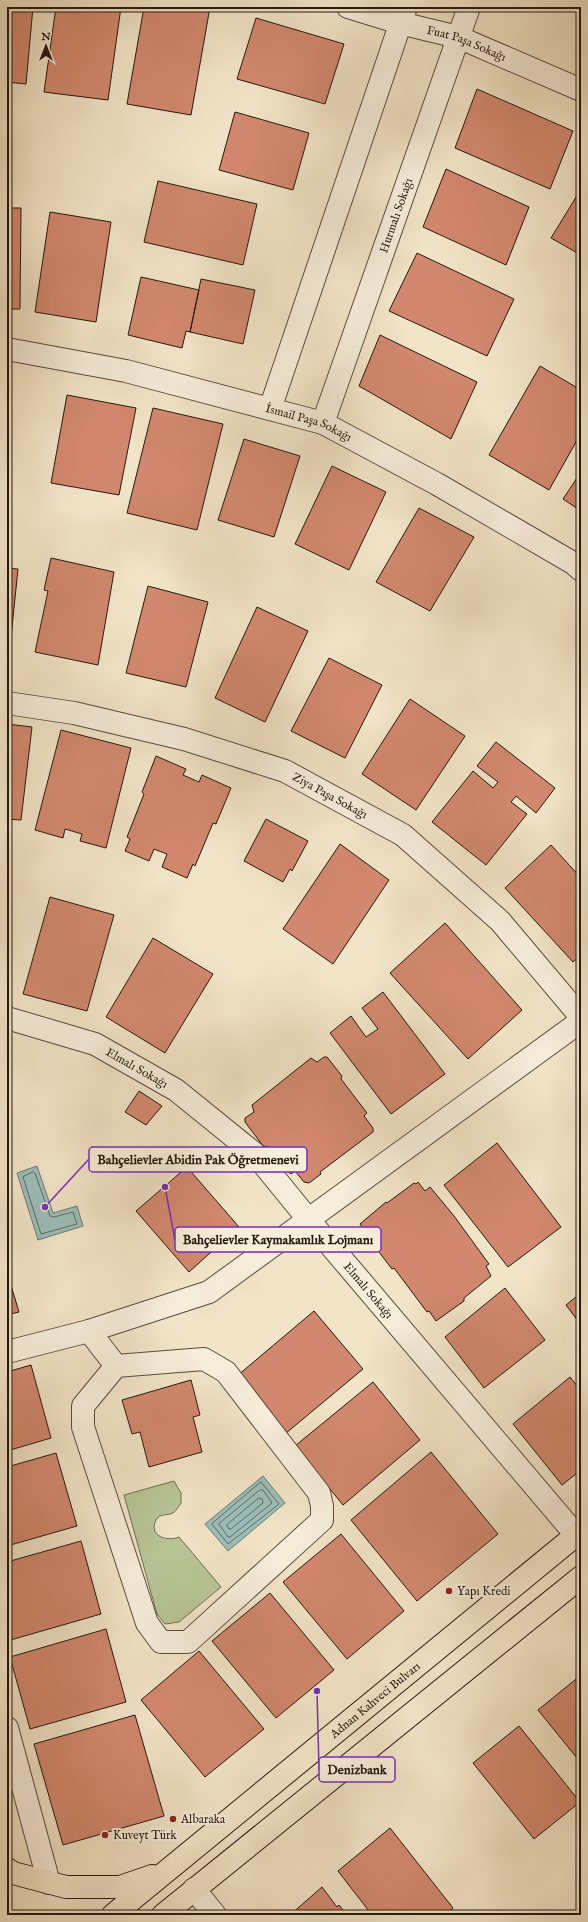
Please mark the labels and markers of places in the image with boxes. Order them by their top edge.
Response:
callout: Bahçelievler Abidin Pak Öğretmenevi [89,1147,307,1172]
callout: Bahçelievler Kaymakamlık Lojmanı [175,1227,381,1252]
place label: Yapı Kredi [457,1584,511,1600]
marker: Yapı Kredi [444,1586,454,1596]
callout: Denizbank [319,1757,395,1782]
place label: Albaraka [180,1812,226,1827]
marker: Albaraka [168,1814,178,1824]
place label: Kuveyt Türk [113,1828,177,1843]
marker: Kuveyt Türk [100,1830,110,1840]

